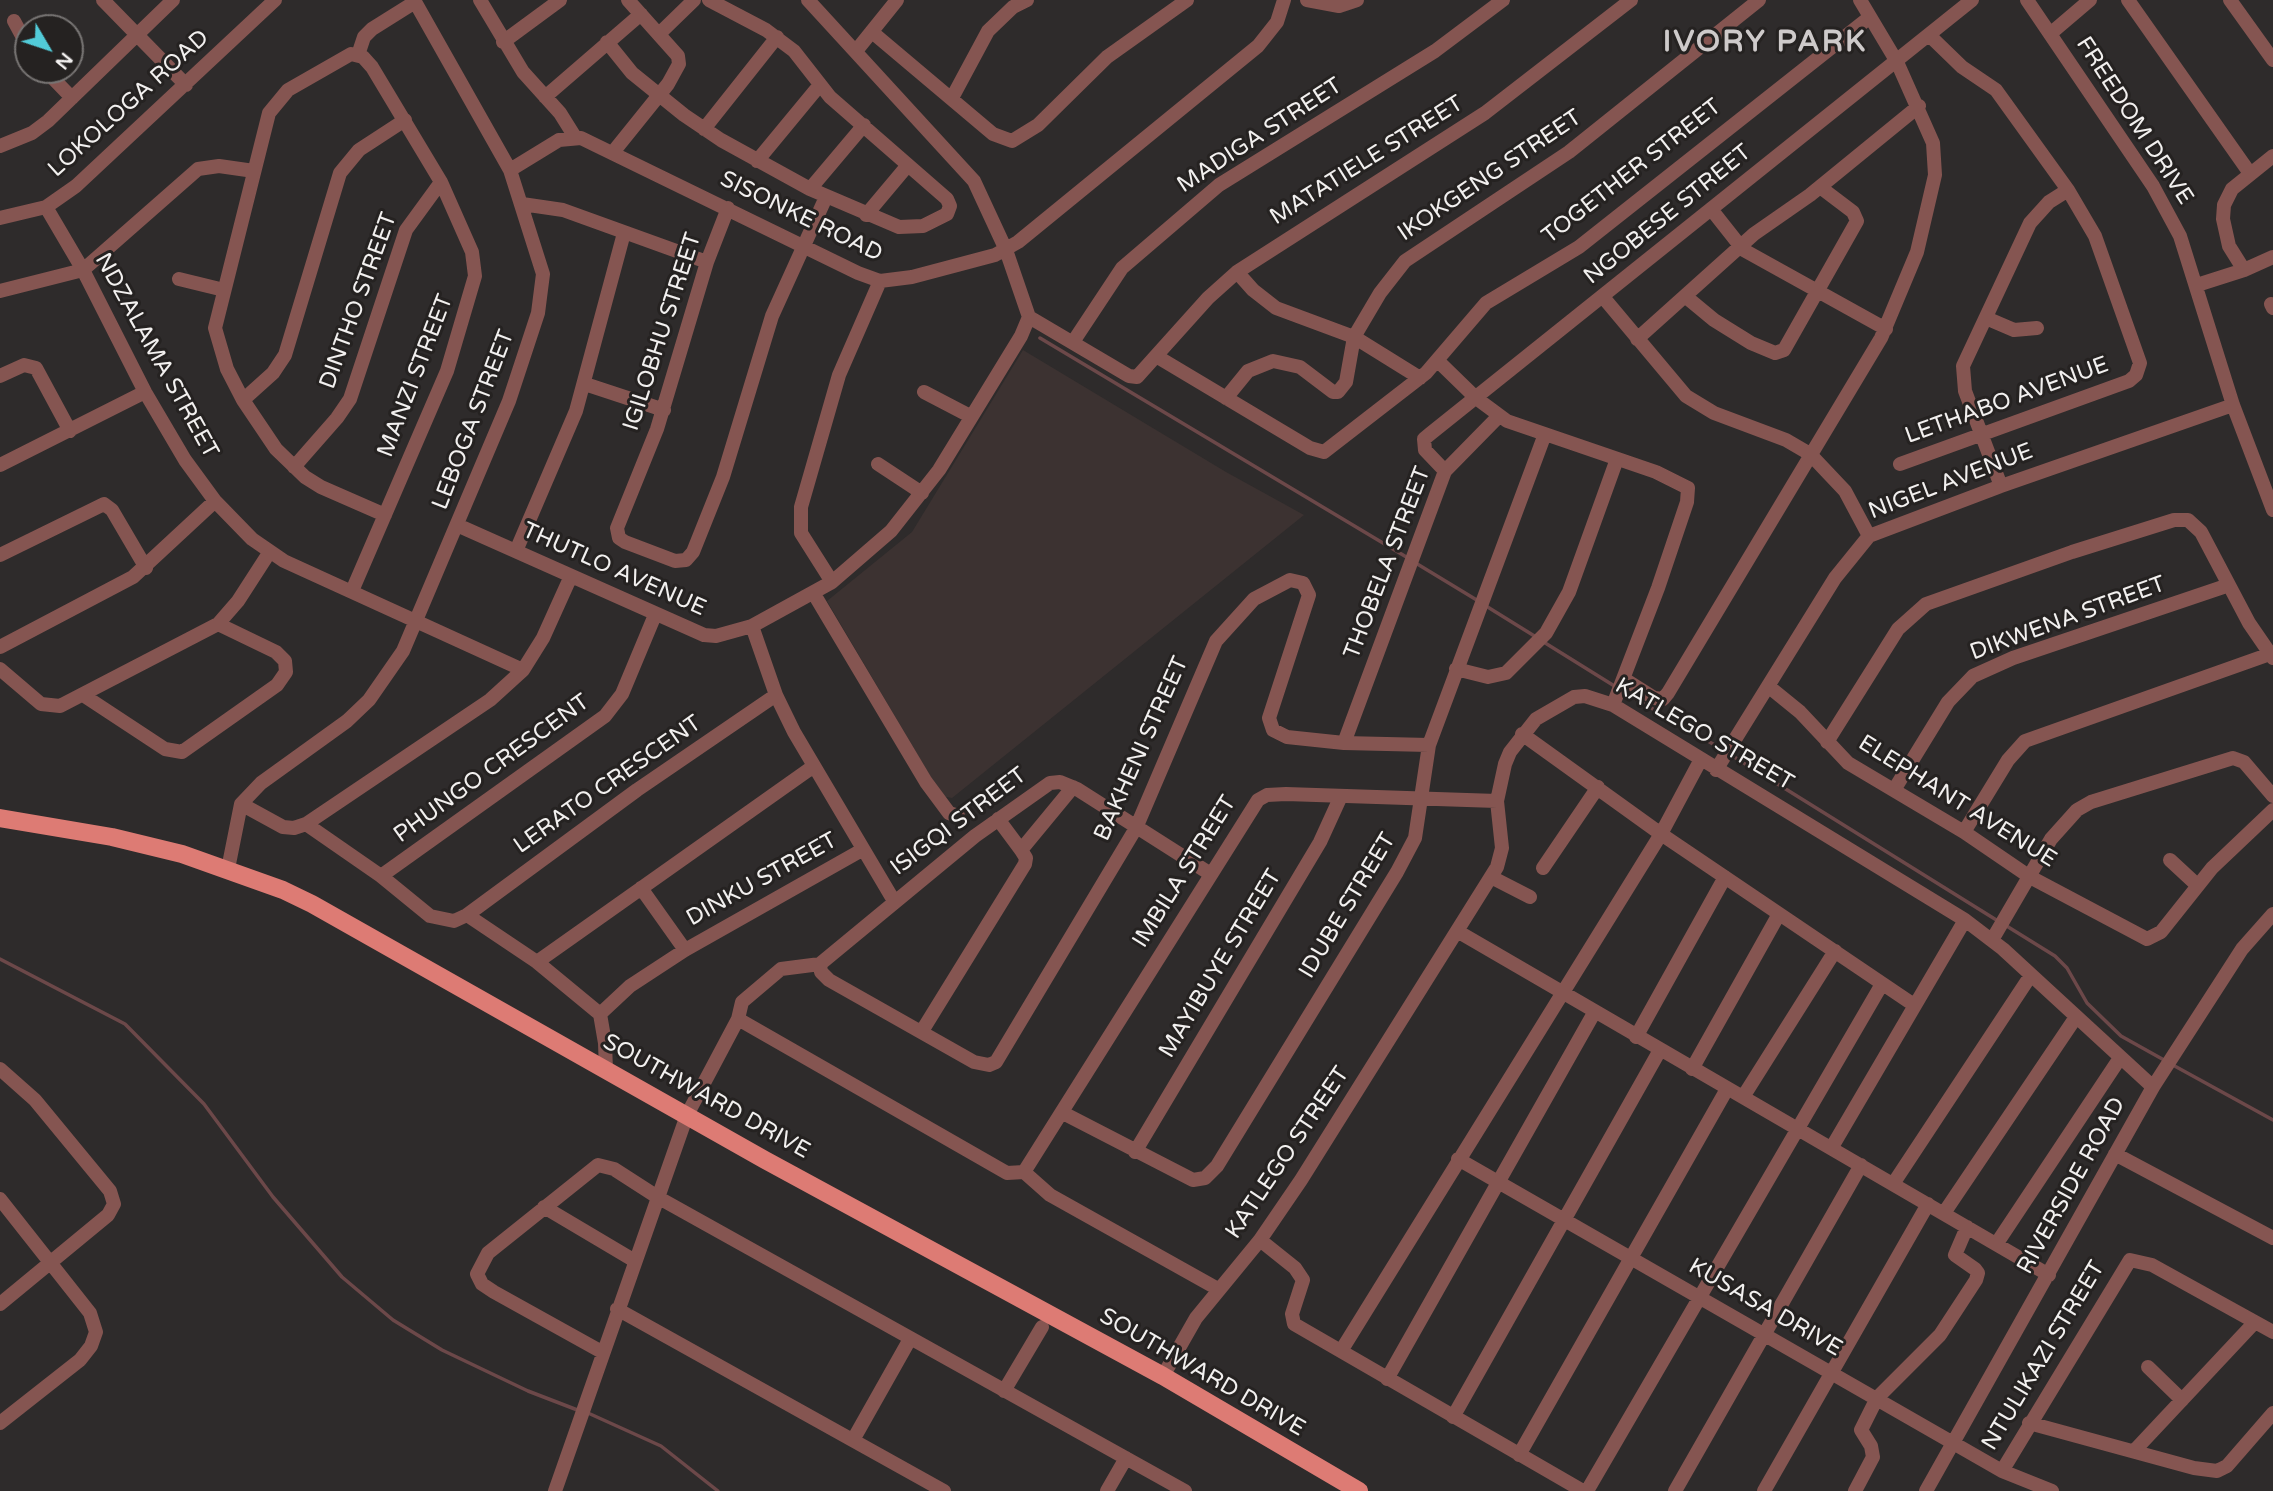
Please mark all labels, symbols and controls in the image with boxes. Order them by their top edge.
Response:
north arrow [14,14,84,84]
street label: LOKOLOGA ROAD [43,25,215,183]
district label: IVORY PARK [1664,25,1866,61]
street label: FREEDOM DRIVE [2069,32,2199,210]
text: N [50,48,77,74]
street label: MADIGA STREET [1172,72,1348,200]
street label: MATATIELE STREET [1265,90,1469,232]
street label: TOGETHER STREET [1537,94,1727,250]
street label: IKOKGENG STREET [1393,104,1587,248]
street label: NGOBESE STREET [1579,139,1757,291]
street label: SISONKE ROAD [715,166,887,268]
street label: DINTHO STREET [314,209,404,393]
street label: IGILOBHU STREET [618,230,708,434]
street label: NDZALAMA STREET [88,249,224,463]
street label: MANZI STREET [372,291,460,461]
street label: LEBOGA STREET [427,326,521,514]
street label: LETHABO AVENUE [1902,351,2112,451]
street label: NIGEL AVENUE [1865,438,2037,526]
street label: THOBELA STREET [1339,463,1437,663]
street label: THUTLO AVENUE [518,517,710,623]
street label: DIKWENA STREET [1967,571,2169,667]
street label: BAKHENI STREET [1089,653,1195,845]
street label: KATLEGO STREET [1610,673,1798,797]
street label: PHUNGO CRESCENT [389,689,595,849]
street label: LERATO CRESCENT [509,710,707,860]
street label: ELEPHANT AVENUE [1853,730,2061,874]
street label: ISIGQI STREET [886,762,1032,882]
street label: IMBILA STREET [1127,791,1243,953]
street label: DINKU STREET [682,827,842,933]
street label: IDUBE STREET [1294,828,1402,984]
street label: MAYIBUYE STREET [1154,865,1288,1063]
street label: SOUTHWARD DRIVE [598,1029,814,1165]
street label: KATLEGO STREET [1220,1062,1356,1244]
street label: RIVERSIDE ROAD [2012,1093,2132,1279]
street label: KUSASA DRIVE [1683,1253,1847,1363]
street label: NTULIKAZI STREET [1977,1256,2111,1456]
street label: SOUTHWARD DRIVE [1094,1303,1310,1443]

